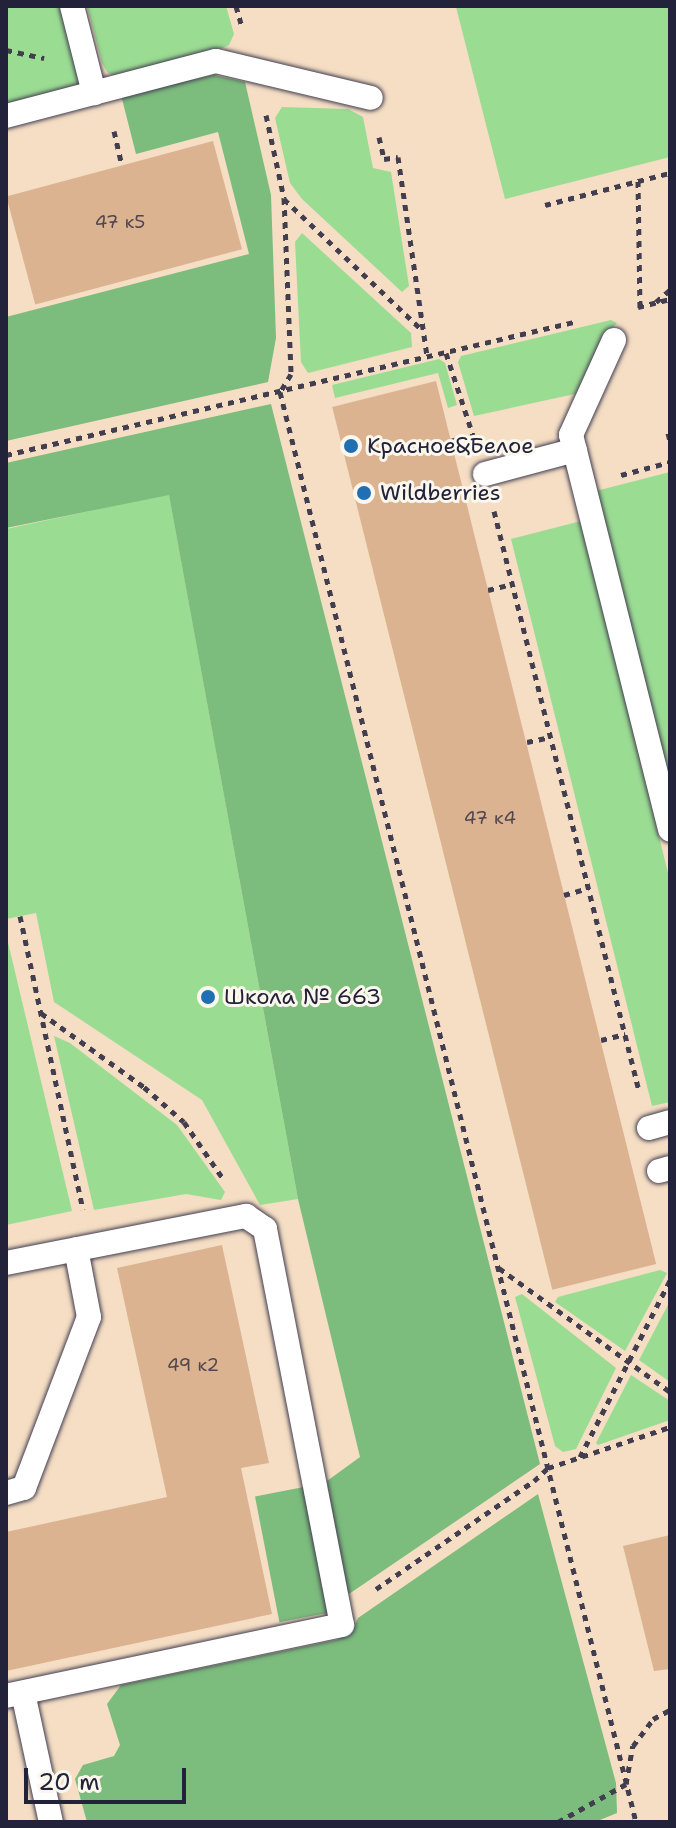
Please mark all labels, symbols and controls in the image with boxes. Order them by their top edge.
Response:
house number: 47 к5 [95,211,145,233]
place label: Красное&Белое [367,433,534,459]
marker: Красное&Белое [342,437,360,455]
place label: Wildberries [380,480,501,506]
marker: Wildberries [355,484,373,502]
house number: 47 к4 [464,807,516,829]
place label: Школа № 663 [224,984,381,1010]
marker: Школа № 663 [199,988,217,1006]
house number: 49 к2 [167,1354,219,1376]
scale bar [28,1752,190,1802]
text: 20 m [38,1766,100,1798]

